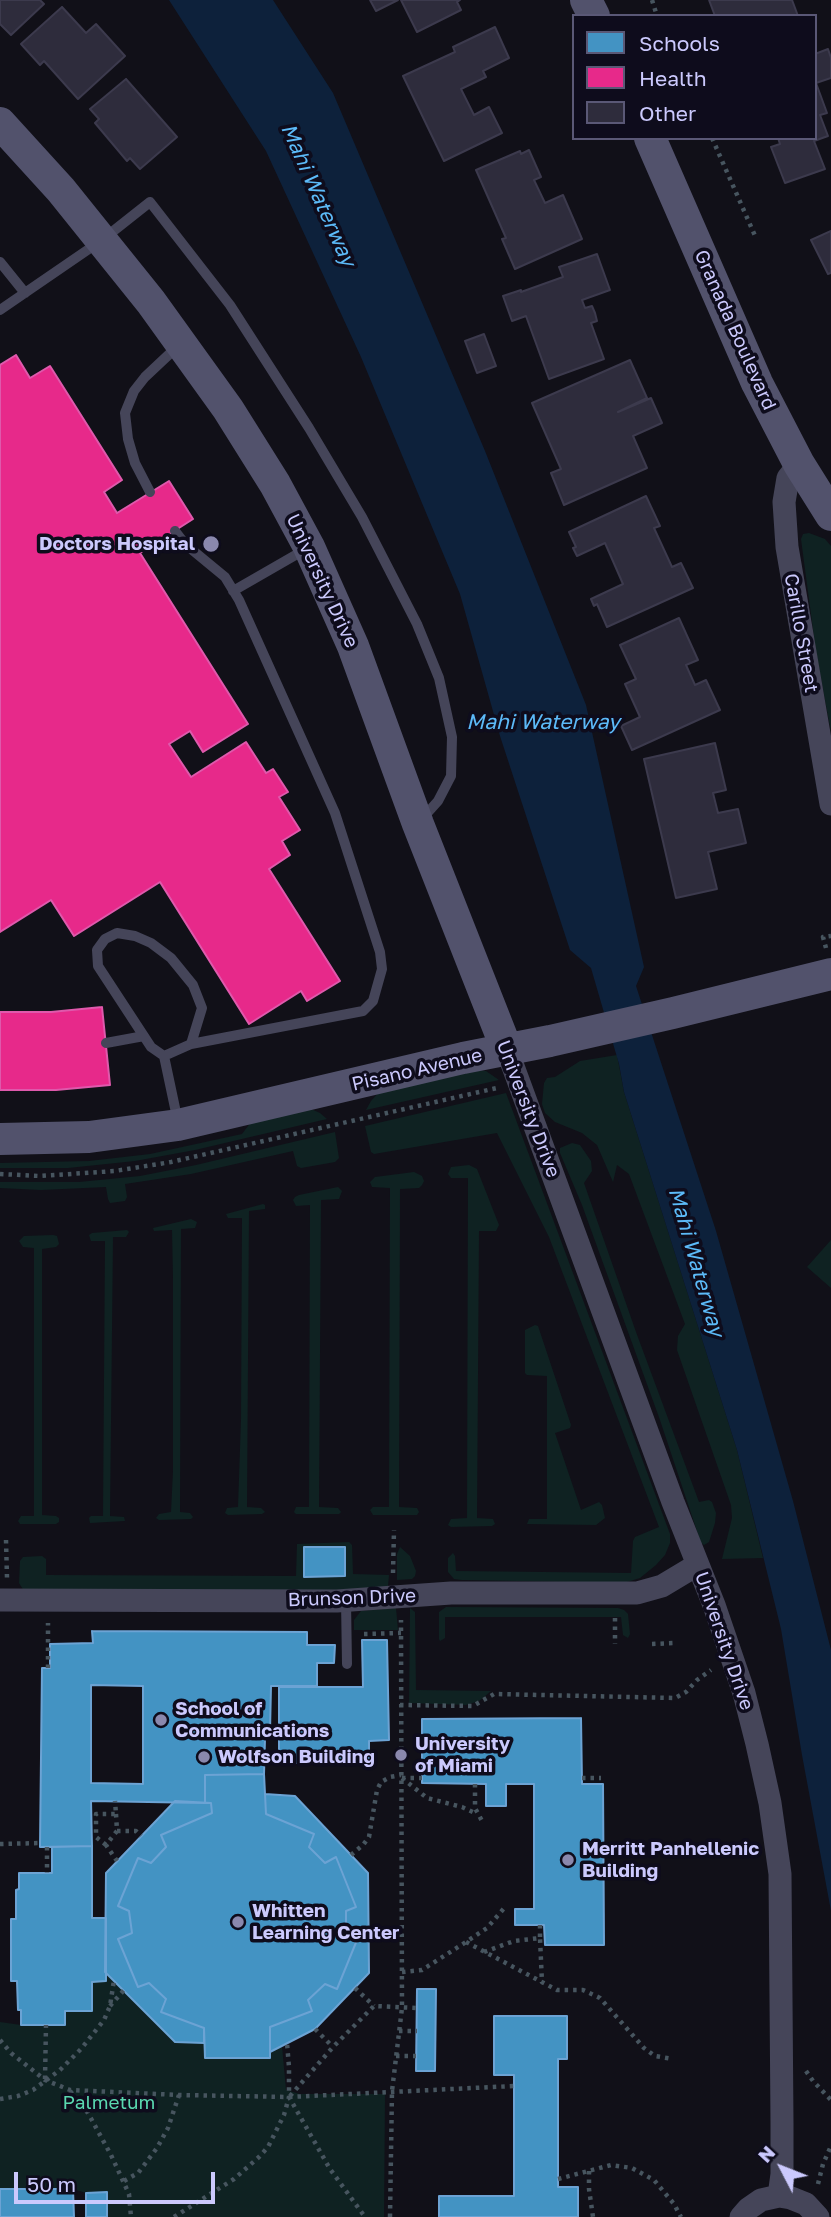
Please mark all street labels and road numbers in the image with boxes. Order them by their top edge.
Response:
street label: Granada Boulevard [689,246,781,414]
street label: University Drive [281,510,363,652]
street label: Carillo Street [779,572,823,694]
street label: University Drive [491,1037,565,1181]
street label: Pisano Avenue [350,1044,484,1096]
street label: University Drive [690,1569,758,1713]
street label: Brunson Drive [287,1584,417,1612]

